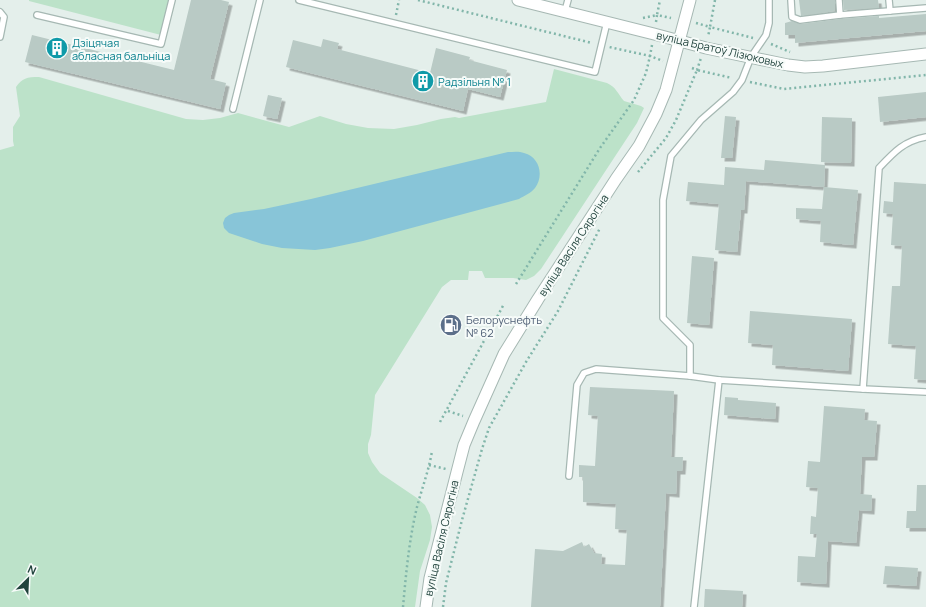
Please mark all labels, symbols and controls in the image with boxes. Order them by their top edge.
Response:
street label: вуліца Братоў Лізюковых [655,27,785,71]
building icon: Дзіцячая абласная бальніца [44,35,70,61]
place label: Дзіцячая абласная бальніца [72,35,171,63]
building icon: Радзільня № 1 [410,68,436,94]
place label: Радзільня № 1 [438,74,511,89]
street label: вуліца Васіля Сярогіна [534,191,612,299]
fuel station icon: Белоруснефть № 62 [438,312,464,338]
place label: Белоруснефть № 62 [466,312,542,340]
street label: вуліца Васіля Сярогіна [420,478,462,598]
north arrow [8,559,48,599]
text: N [26,561,39,578]

